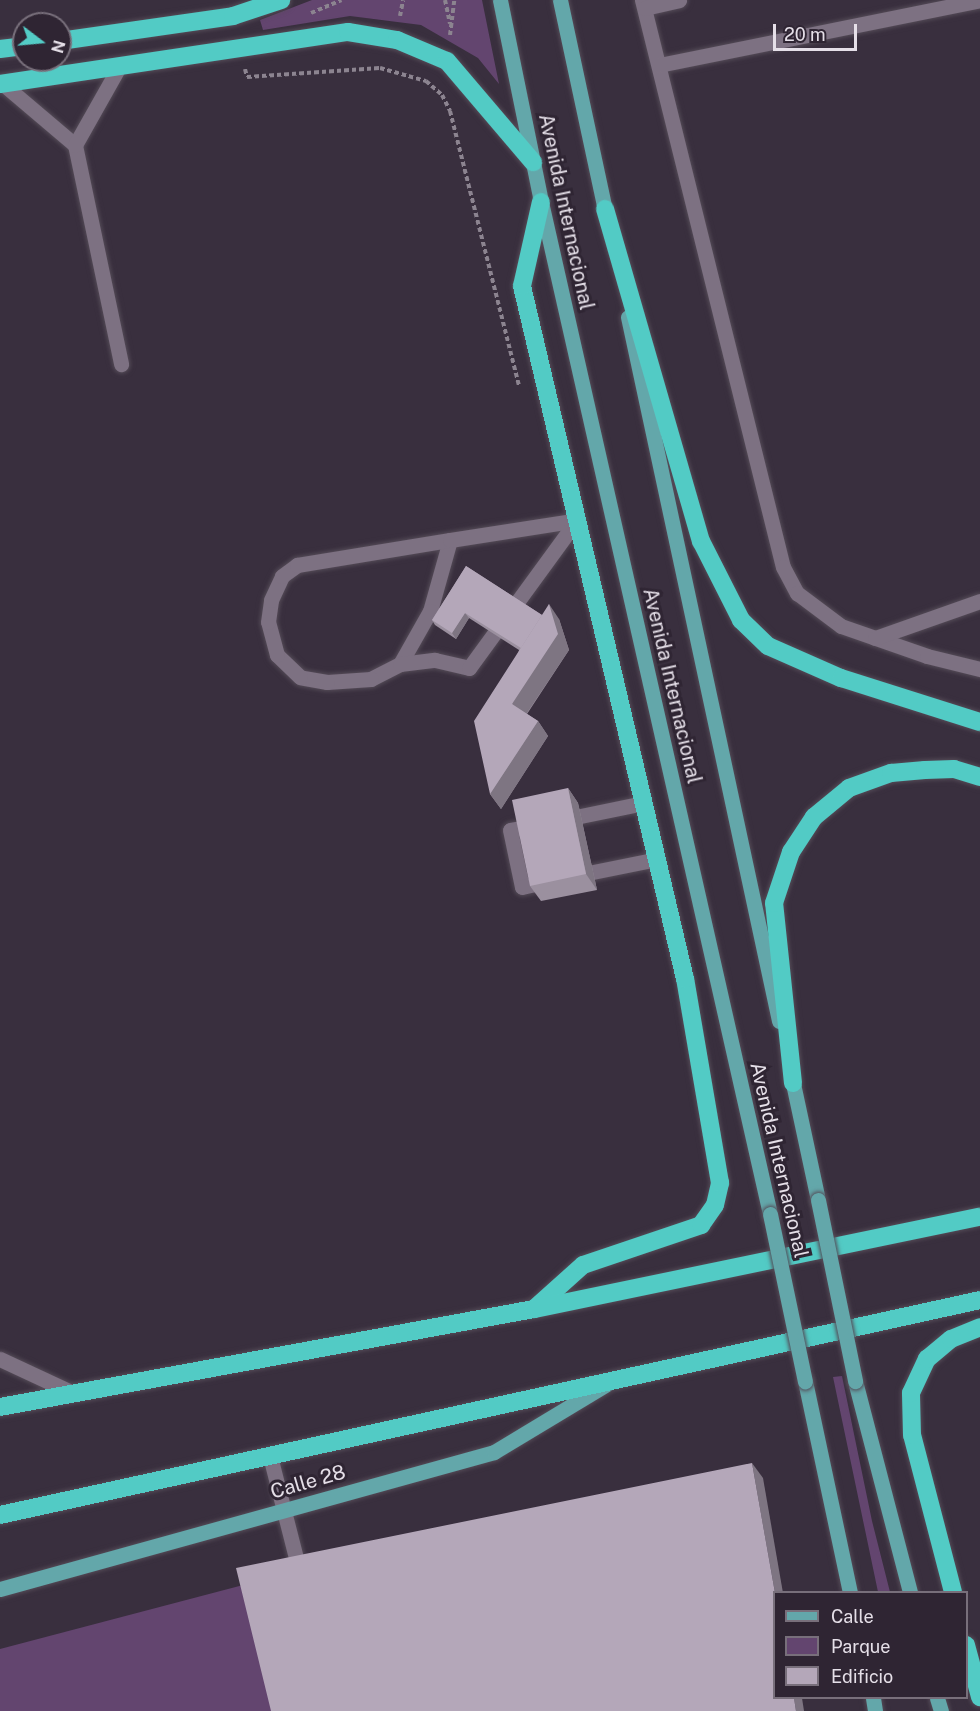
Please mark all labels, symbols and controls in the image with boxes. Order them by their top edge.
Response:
north arrow [12,12,72,72]
scale bar [776,12,860,50]
text: 20 m [784,24,826,45]
text: N [47,38,69,55]
street label: Avenida Internacional [533,112,599,312]
street label: Avenida Internacional [638,586,706,786]
street label: Avenida Internacional [745,1060,813,1260]
street label: Calle 28 [268,1460,348,1504]
legend [773,1591,968,1699]
text: Calle [831,1606,874,1627]
text: Parque [831,1636,891,1657]
text: Edificio [831,1666,893,1687]

